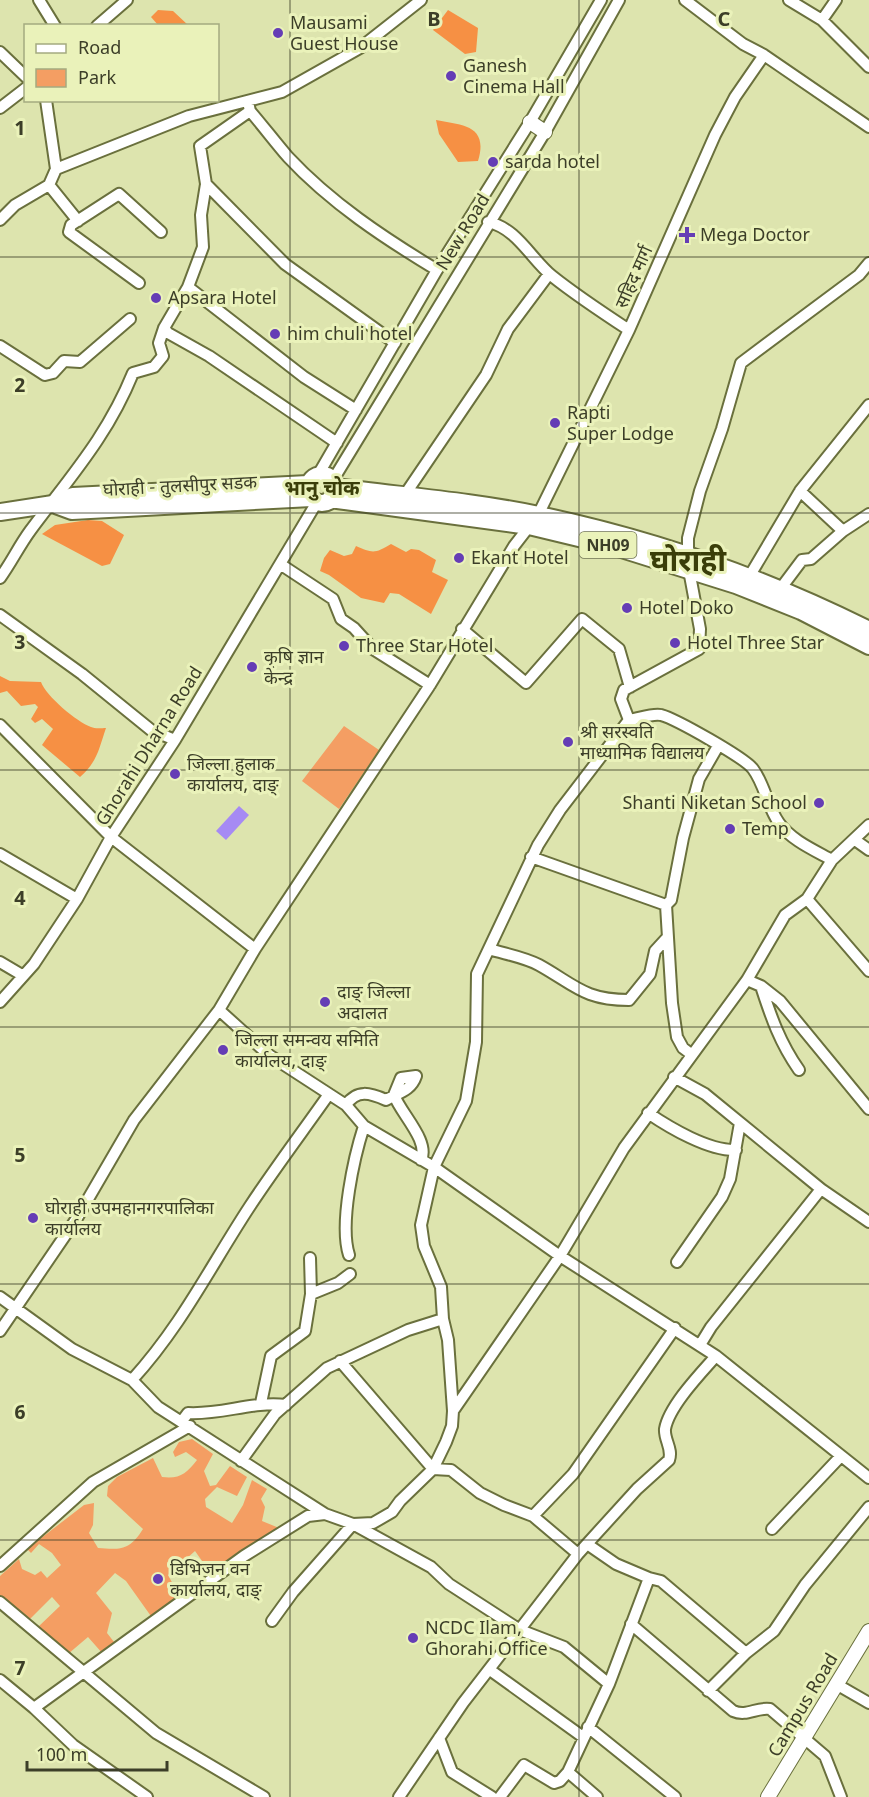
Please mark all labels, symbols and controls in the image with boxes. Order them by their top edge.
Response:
text: B [427,8,441,34]
text: C [718,8,731,34]
place label: Mausami Guest House [290,13,398,57]
legend [24,24,219,102]
marker: Mausami Guest House [271,26,285,40]
text: Road [78,38,121,61]
place label: Ganesh Cinema Hall [463,56,565,100]
text: Park [78,68,116,91]
marker: Ganesh Cinema Hall [444,69,458,83]
text: 1 [14,117,26,143]
place label: sarda hotel [505,152,600,175]
marker: sarda hotel [486,155,500,169]
street label: New Road [432,190,496,275]
place label: Mega Doctor [700,225,810,248]
marker: Mega Doctor [678,226,696,244]
street label: सहिद मार्ग [610,241,660,313]
place label: Apsara Hotel [168,288,277,311]
marker: Apsara Hotel [149,291,163,305]
place label: him chuli hotel [287,324,412,347]
marker: him chuli hotel [268,327,282,341]
text: 2 [14,374,26,400]
place label: Rapti Super Lodge [567,403,674,447]
marker: Rapti Super Lodge [548,416,562,430]
street label: घोराही - तुलसीपुर सडक [102,472,259,503]
district label: भानु चोक [284,476,360,503]
road number: NH09 [580,532,636,558]
district label: घोराही [650,544,727,583]
place label: Ekant Hotel [471,548,569,571]
marker: Ekant Hotel [452,551,466,565]
place label: Hotel Doko [639,598,734,621]
marker: Hotel Doko [620,601,634,615]
text: 3 [14,631,26,657]
place label: Hotel Three Star [687,633,825,656]
place label: Three Star Hotel [356,636,493,659]
marker: Hotel Three Star [668,636,682,650]
marker: Three Star Hotel [337,639,351,653]
place label: कृषि ज्ञान केन्द्र [264,647,325,691]
marker: कृषि ज्ञान केन्द्र [245,660,259,674]
street label: Ghorahi Dharna Road [92,663,209,831]
place label: श्री सरस्वति माध्यामिक विद्यालय [580,722,705,766]
marker: श्री सरस्वति माध्यामिक विद्यालय [561,735,575,749]
place label: जिल्ला हुलाक कार्यालय, दाङ् [187,754,279,798]
marker: जिल्ला हुलाक कार्यालय, दाङ् [168,767,182,781]
place label: Shanti Niketan School [622,793,807,816]
marker: Shanti Niketan School [812,796,826,810]
place label: Temp [742,819,789,842]
marker: Temp [723,822,737,836]
text: 4 [14,887,26,913]
place label: दाङ् जिल्ला अदालत [337,982,411,1026]
marker: दाङ् जिल्ला अदालत [318,995,332,1009]
place label: जिल्ला समन्वय समिति कार्यालय, दाङ् [235,1030,379,1074]
marker: जिल्ला समन्वय समिति कार्यालय, दाङ् [216,1043,230,1057]
text: 5 [14,1144,26,1170]
place label: घोराही उपमहानगरपालिका कार्यालय [45,1198,214,1242]
marker: घोराही उपमहानगरपालिका कार्यालय [26,1211,40,1225]
text: 6 [14,1401,26,1427]
place label: डिभिजन वन कार्यालय, दाङ् [170,1559,262,1603]
marker: डिभिजन वन कार्यालय, दाङ् [151,1572,165,1586]
place label: NCDC Ilam, Ghorahi Office [425,1618,548,1662]
marker: NCDC Ilam, Ghorahi Office [406,1631,420,1645]
street label: Campus Road [764,1650,844,1762]
text: 7 [14,1657,26,1683]
scale bar [27,1734,166,1772]
text: 100 m [36,1745,87,1768]

